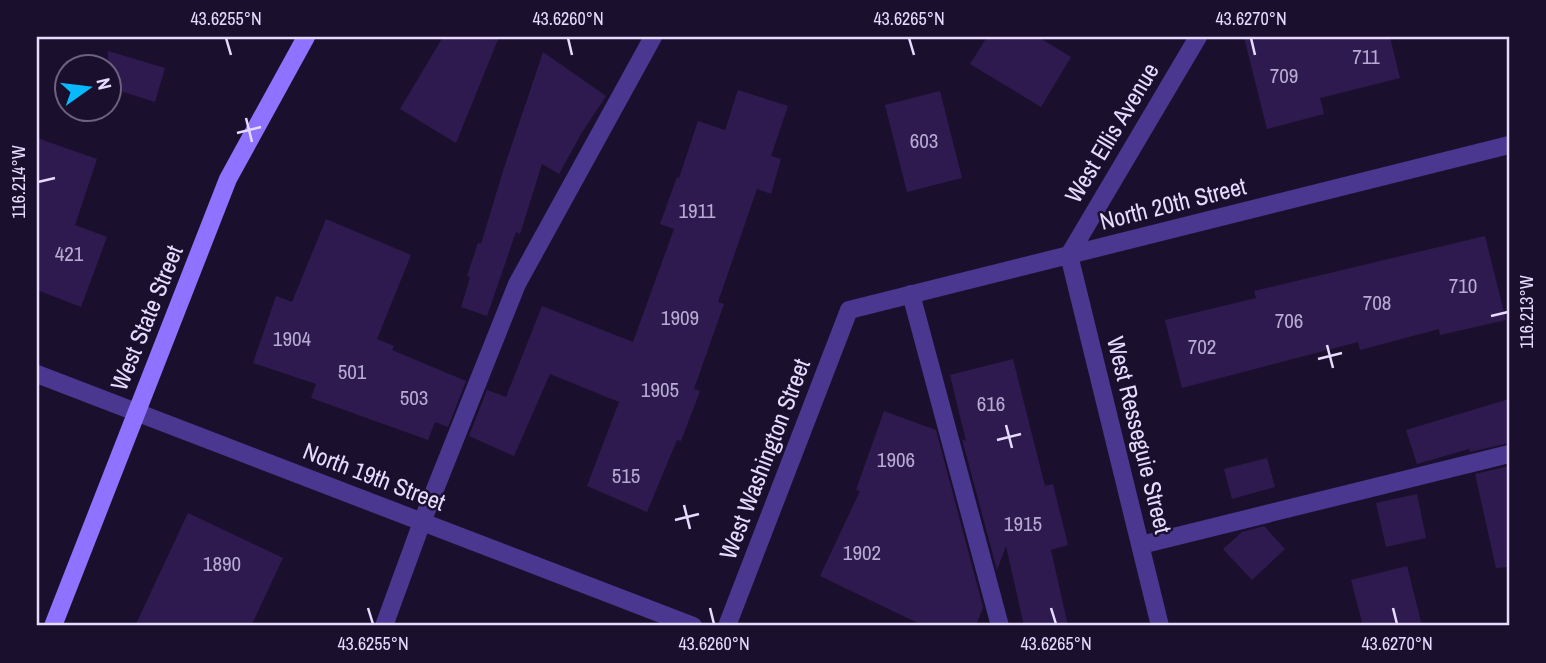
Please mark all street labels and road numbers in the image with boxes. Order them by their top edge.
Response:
street label: West Ellis Avenue [1057,57,1166,208]
street label: North 20th Street [1096,169,1250,237]
street label: West State Street [102,240,190,395]
street label: West Resseguie Street [1100,333,1180,537]
street label: West Washington Street [711,353,817,563]
street label: North 19th Street [299,434,451,518]

